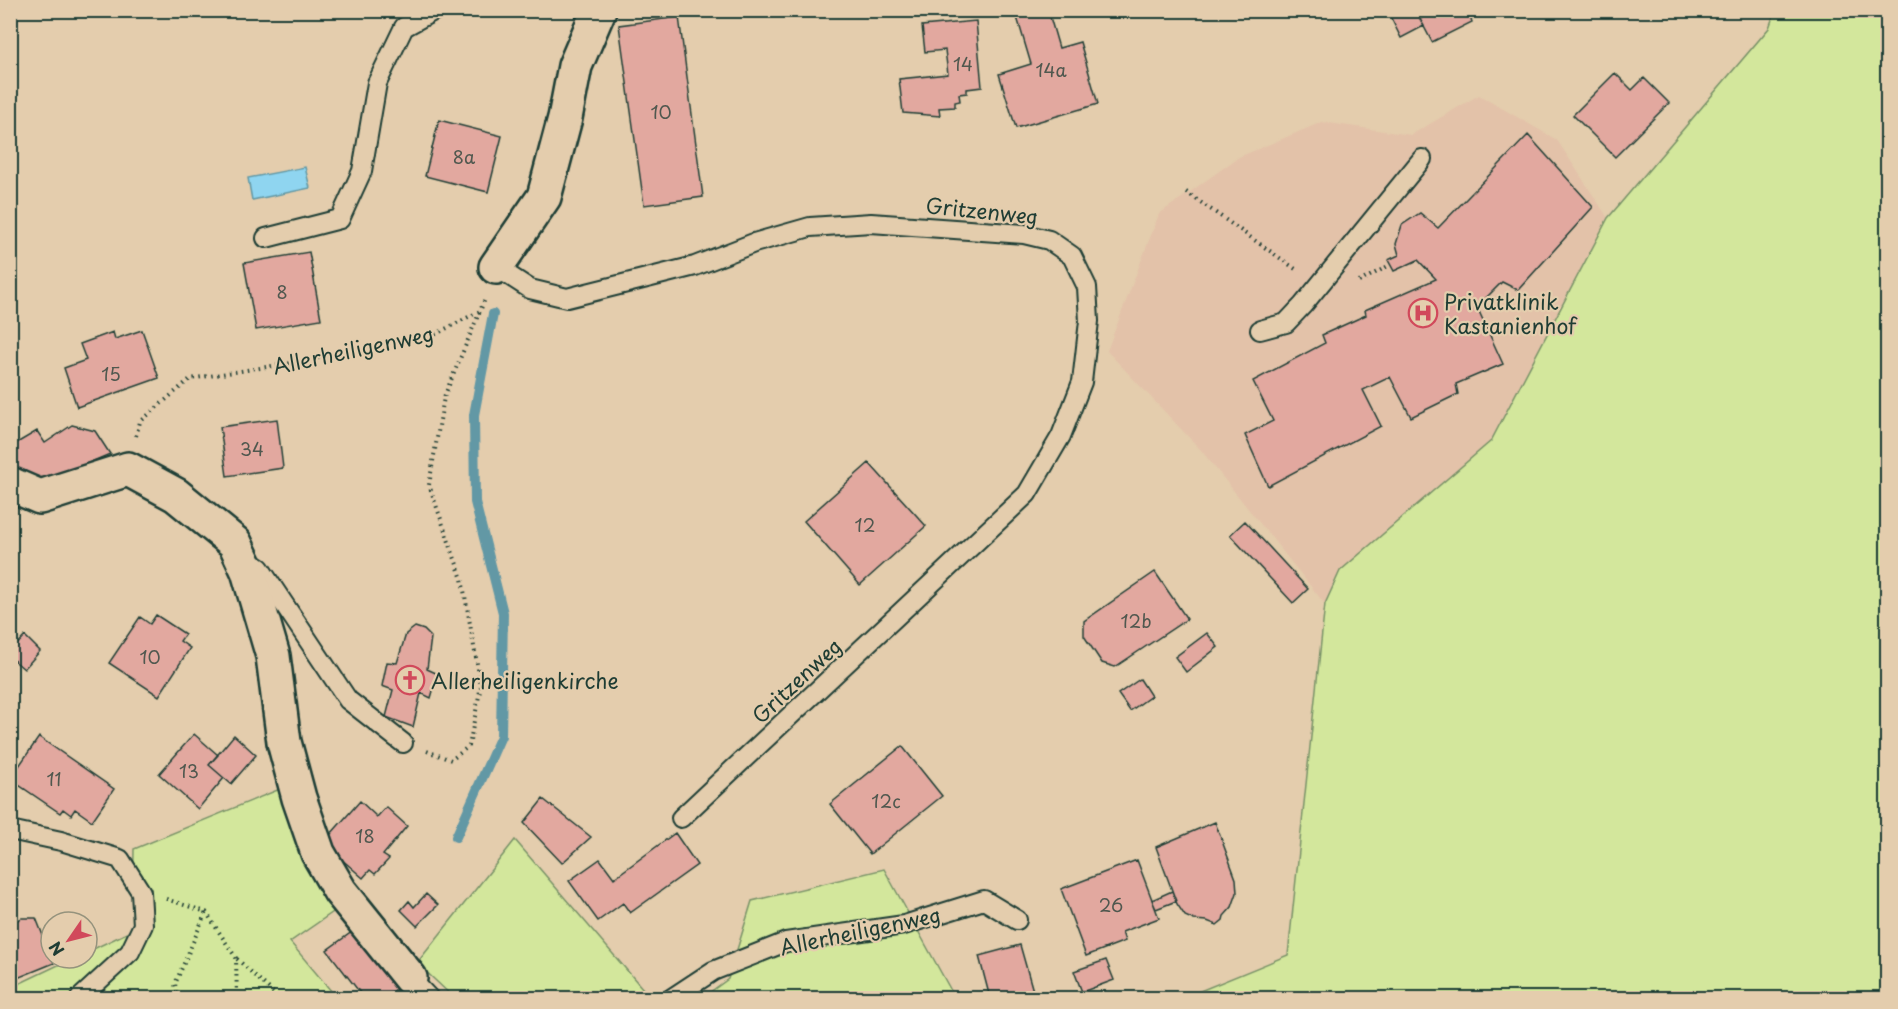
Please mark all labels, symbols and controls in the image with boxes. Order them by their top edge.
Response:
house number: 14 [953,50,973,77]
house number: 14a [1035,56,1067,83]
house number: 10 [650,98,672,125]
house number: 8a [453,143,476,170]
street label: Gritzenweg [924,188,1040,232]
house number: 8 [276,278,288,305]
place label: Privatklinik Kastanienhof [1444,285,1578,341]
hospital icon: Privatklinik Kastanienhof [1407,297,1439,329]
street label: Allerheiligenweg [269,316,437,382]
house number: 15 [101,360,121,387]
house number: 34 [240,435,264,462]
house number: 12 [855,511,875,538]
house number: 12b [1120,607,1152,634]
street label: Gritzenweg [744,630,848,730]
house number: 10 [139,643,161,670]
church icon: Allerheiligenkirche [394,664,426,696]
place label: Allerheiligenkirche [431,664,619,696]
house number: 13 [179,757,199,784]
house number: 11 [46,765,62,792]
house number: 12c [871,787,901,814]
house number: 18 [355,822,375,849]
house number: 26 [1099,891,1123,918]
street label: Allerheiligenweg [776,897,944,963]
north arrow [39,910,99,970]
text: N [42,937,69,961]

